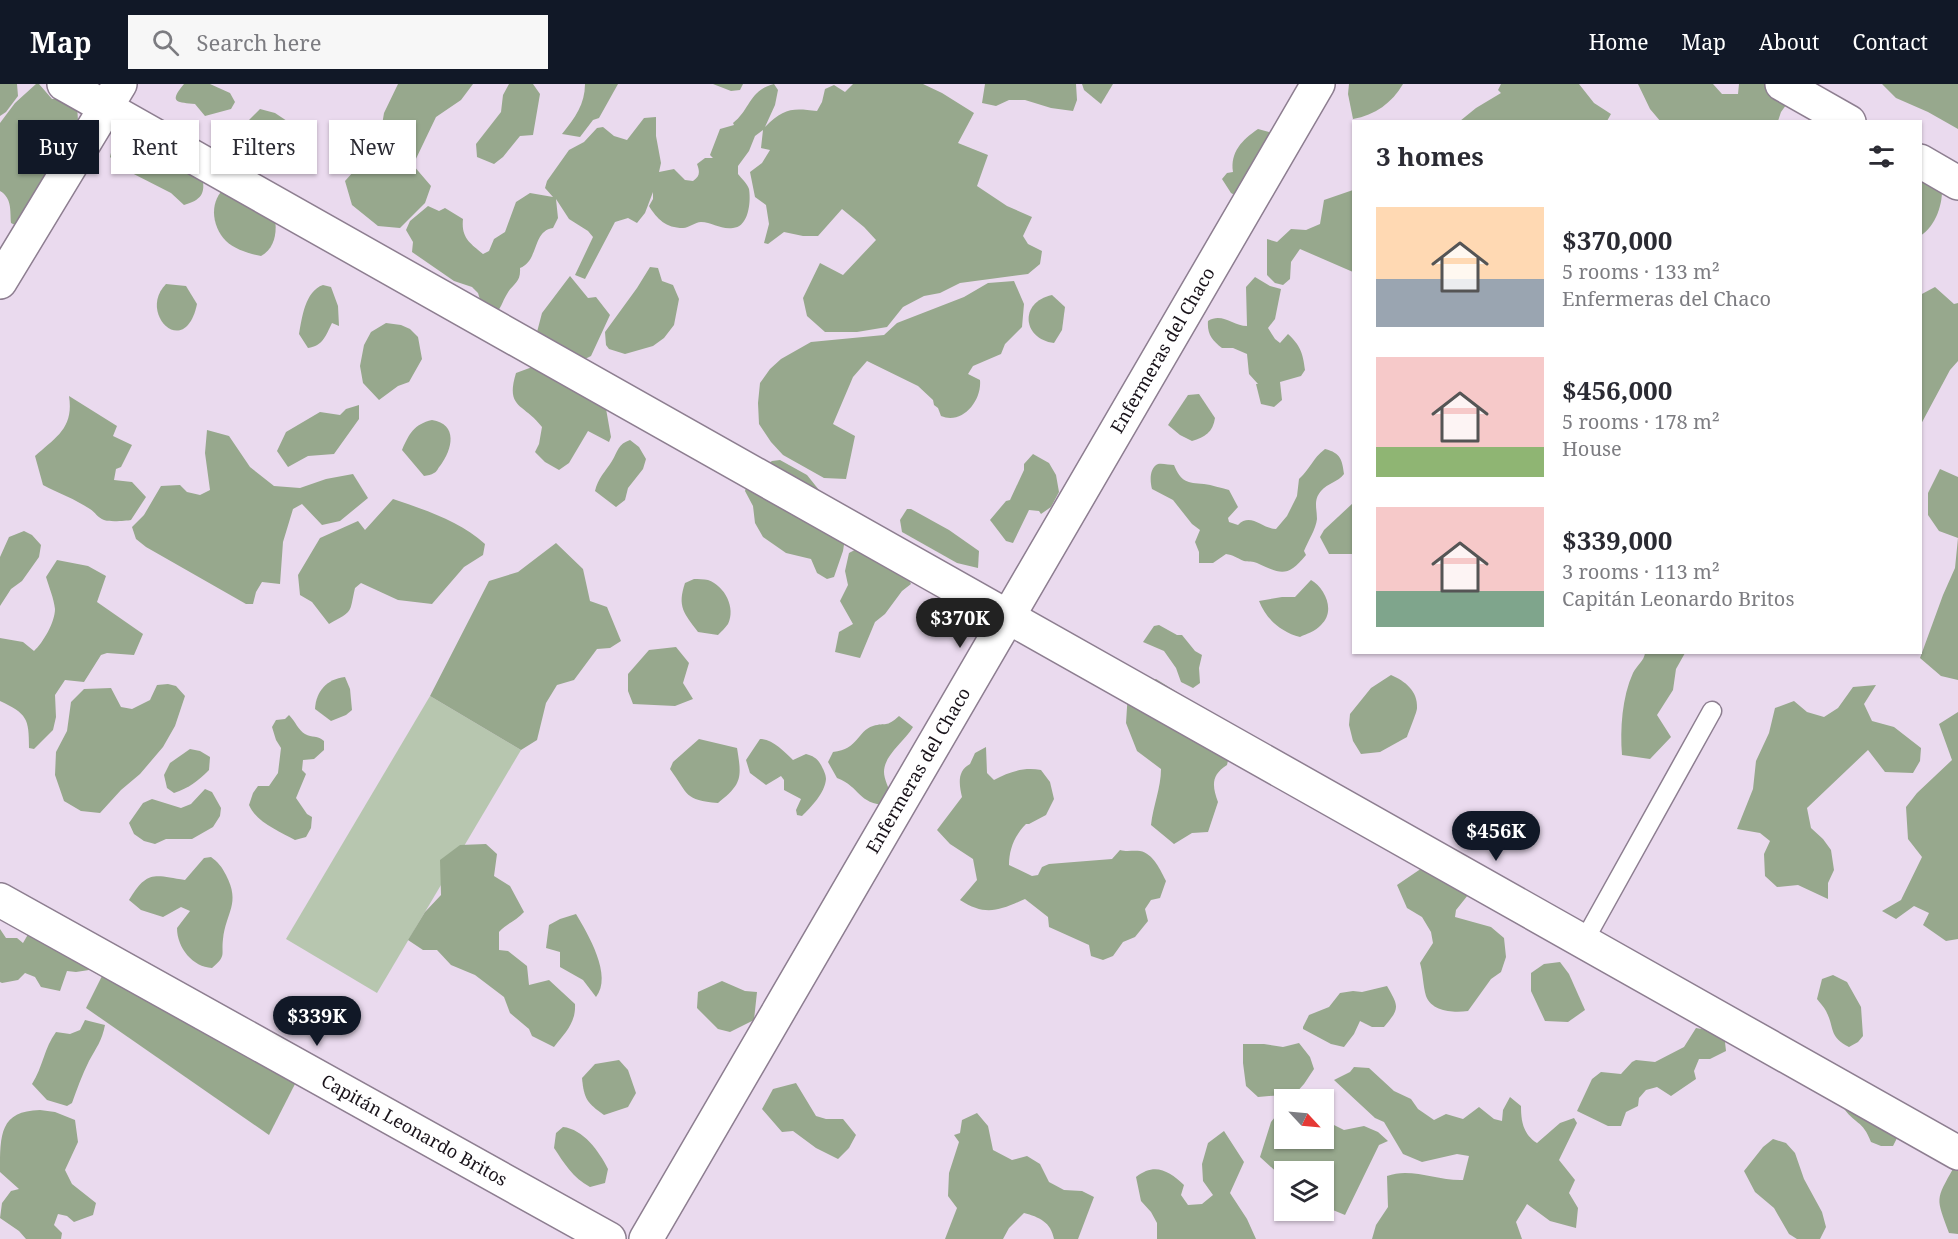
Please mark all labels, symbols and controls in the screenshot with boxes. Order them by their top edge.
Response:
search box [128,15,548,69]
text: Map [30,23,92,61]
icon: search [149,26,182,59]
text: Search here [197,27,321,57]
text: Home [1589,28,1649,56]
text: Map [1682,28,1726,56]
text: About [1759,28,1820,56]
text: Contact [1853,28,1928,56]
chip: Buy [18,120,99,174]
chip: Rent [111,120,199,174]
chip: Filters [211,120,317,174]
chip: New [329,120,416,174]
text: 3 homes [1376,138,1484,174]
icon: filters [1865,140,1898,173]
text: $370,000 [1562,222,1672,258]
icon: home [1424,231,1496,303]
text: 5 rooms · 133 m² [1562,258,1720,285]
street label: Enfermeras del Chaco [1104,263,1220,437]
text: Enfermeras del Chaco [1562,285,1771,312]
text: $456,000 [1562,372,1672,408]
icon: home [1424,381,1496,453]
text: 5 rooms · 178 m² [1562,408,1720,435]
text: House [1562,435,1622,462]
text: $339,000 [1562,522,1672,558]
icon: home [1424,531,1496,603]
text: 3 rooms · 113 m² [1562,558,1720,585]
text: Capitán Leonardo Britos [1562,585,1794,612]
pin: $370K [918,598,1002,649]
text: $370K [930,604,990,631]
street label: Enfermeras del Chaco [860,683,975,857]
pin: $456K [1454,811,1538,862]
text: $456K [1466,817,1526,844]
pin: $339K [275,996,359,1047]
text: $339K [287,1002,347,1029]
street label: Capitán Leonardo Britos [317,1068,512,1191]
north arrow [1274,1089,1334,1149]
map controls [1274,1089,1334,1221]
button: layers [1274,1161,1334,1221]

